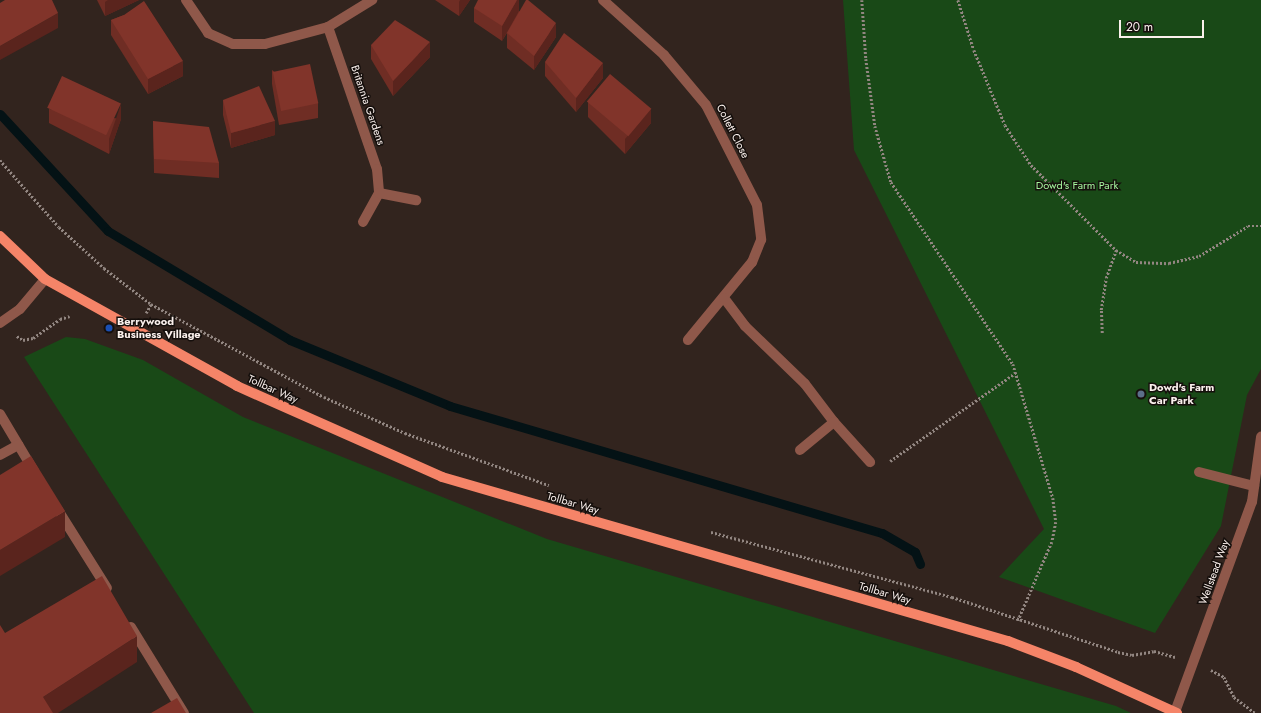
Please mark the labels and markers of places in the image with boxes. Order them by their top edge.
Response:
place label: Berrywood Business Village [117,315,201,341]
marker: Berrywood Business Village [104,323,114,333]
place label: Dowd's Farm Car Park [1149,381,1214,407]
marker: Dowd's Farm Car Park [1136,389,1146,399]

